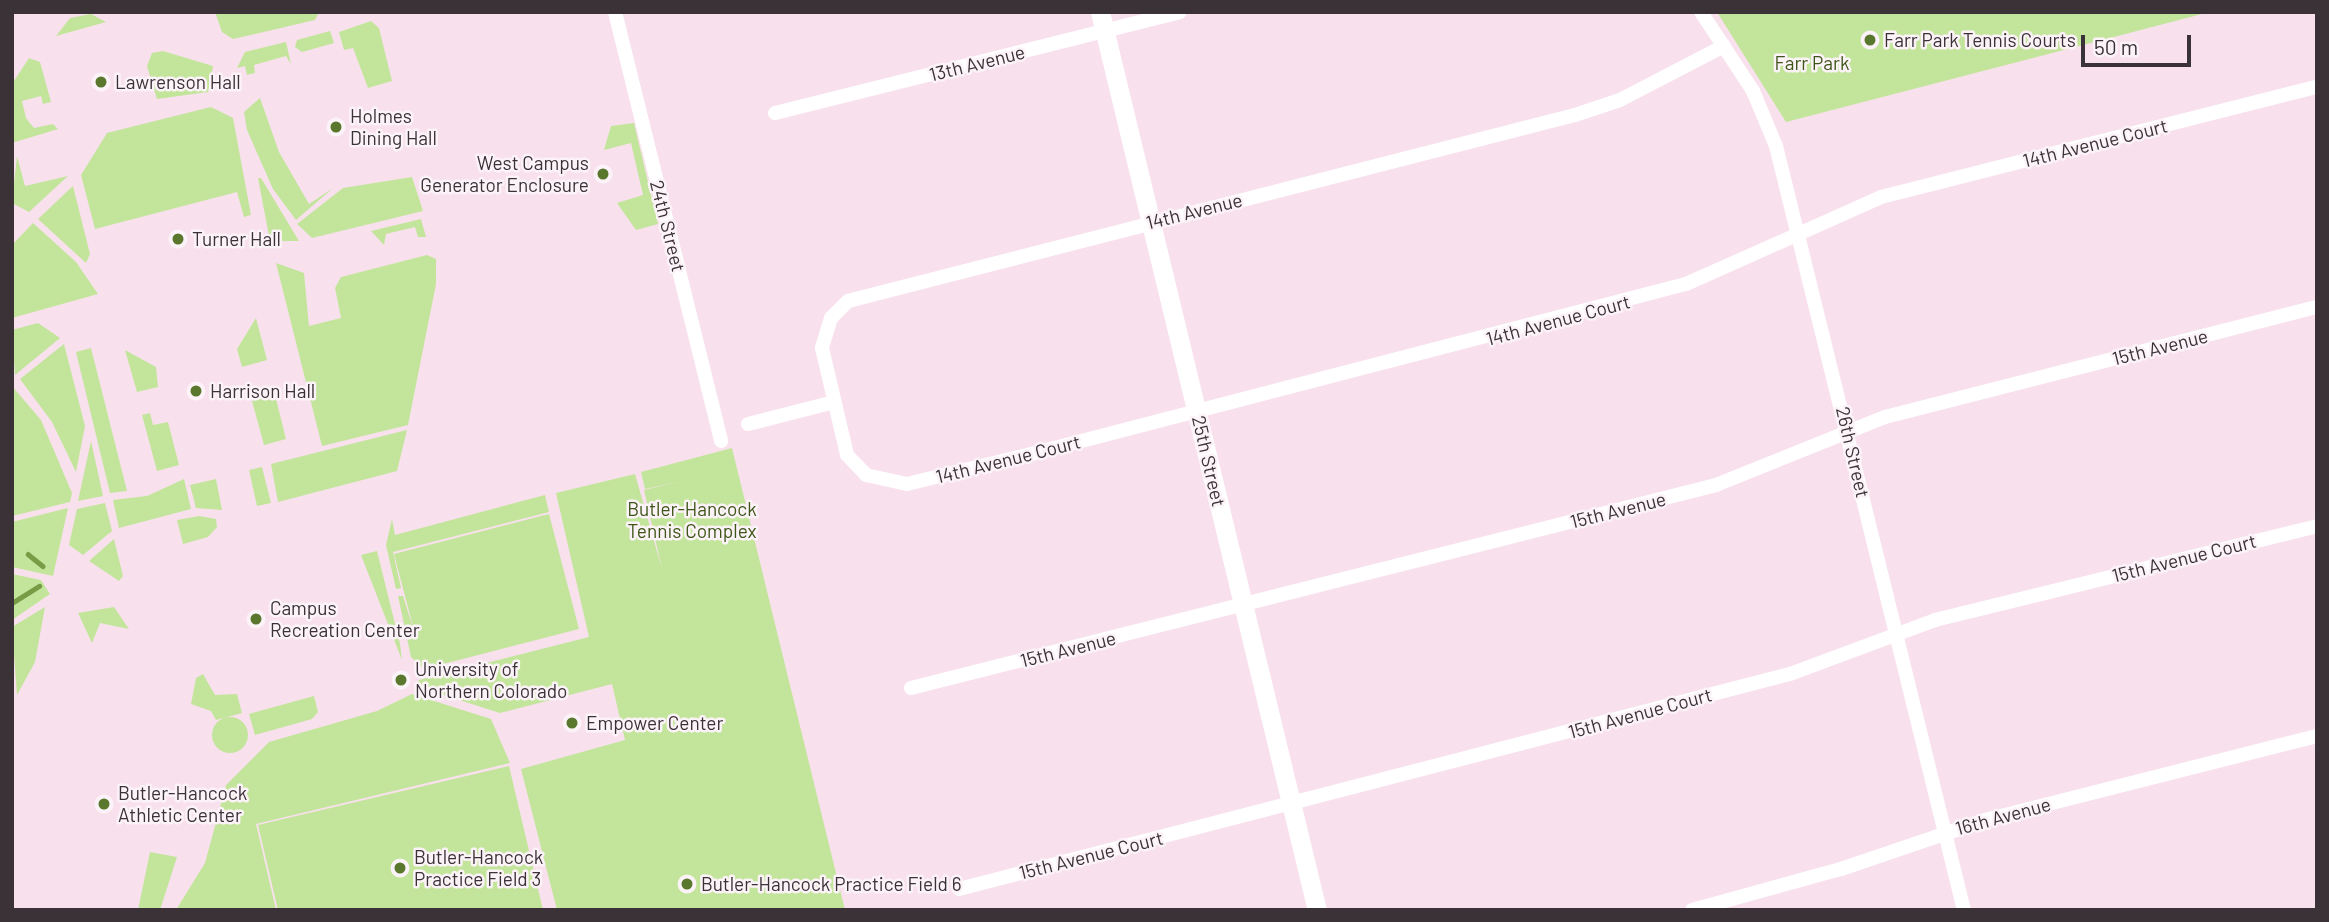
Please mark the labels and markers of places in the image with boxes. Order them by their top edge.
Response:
place label: Farr Park Tennis Courts [1884,29,2076,51]
marker: Farr Park Tennis Courts [1862,32,1878,48]
place label: Lawrenson Hall [115,71,241,93]
marker: Lawrenson Hall [93,74,109,90]
place label: Holmes Dining Hall [350,105,437,149]
marker: Holmes Dining Hall [328,119,344,135]
place label: West Campus Generator Enclosure [420,152,589,196]
marker: West Campus Generator Enclosure [595,166,611,182]
place label: Turner Hall [192,228,281,250]
marker: Turner Hall [170,231,186,247]
place label: Harrison Hall [210,380,315,402]
marker: Harrison Hall [188,383,204,399]
place label: Campus Recreation Center [270,597,420,641]
marker: Campus Recreation Center [248,611,264,627]
place label: University of Northern Colorado [415,658,567,702]
marker: University of Northern Colorado [393,672,409,688]
place label: Empower Center [586,712,723,734]
marker: Empower Center [564,715,580,731]
place label: Butler-Hancock Athletic Center [118,782,247,826]
marker: Butler-Hancock Athletic Center [96,796,112,812]
place label: Butler-Hancock Practice Field 3 [414,846,543,890]
marker: Butler-Hancock Practice Field 3 [392,860,408,876]
place label: Butler-Hancock Practice Field 6 [701,873,961,895]
marker: Butler-Hancock Practice Field 6 [679,876,695,892]

